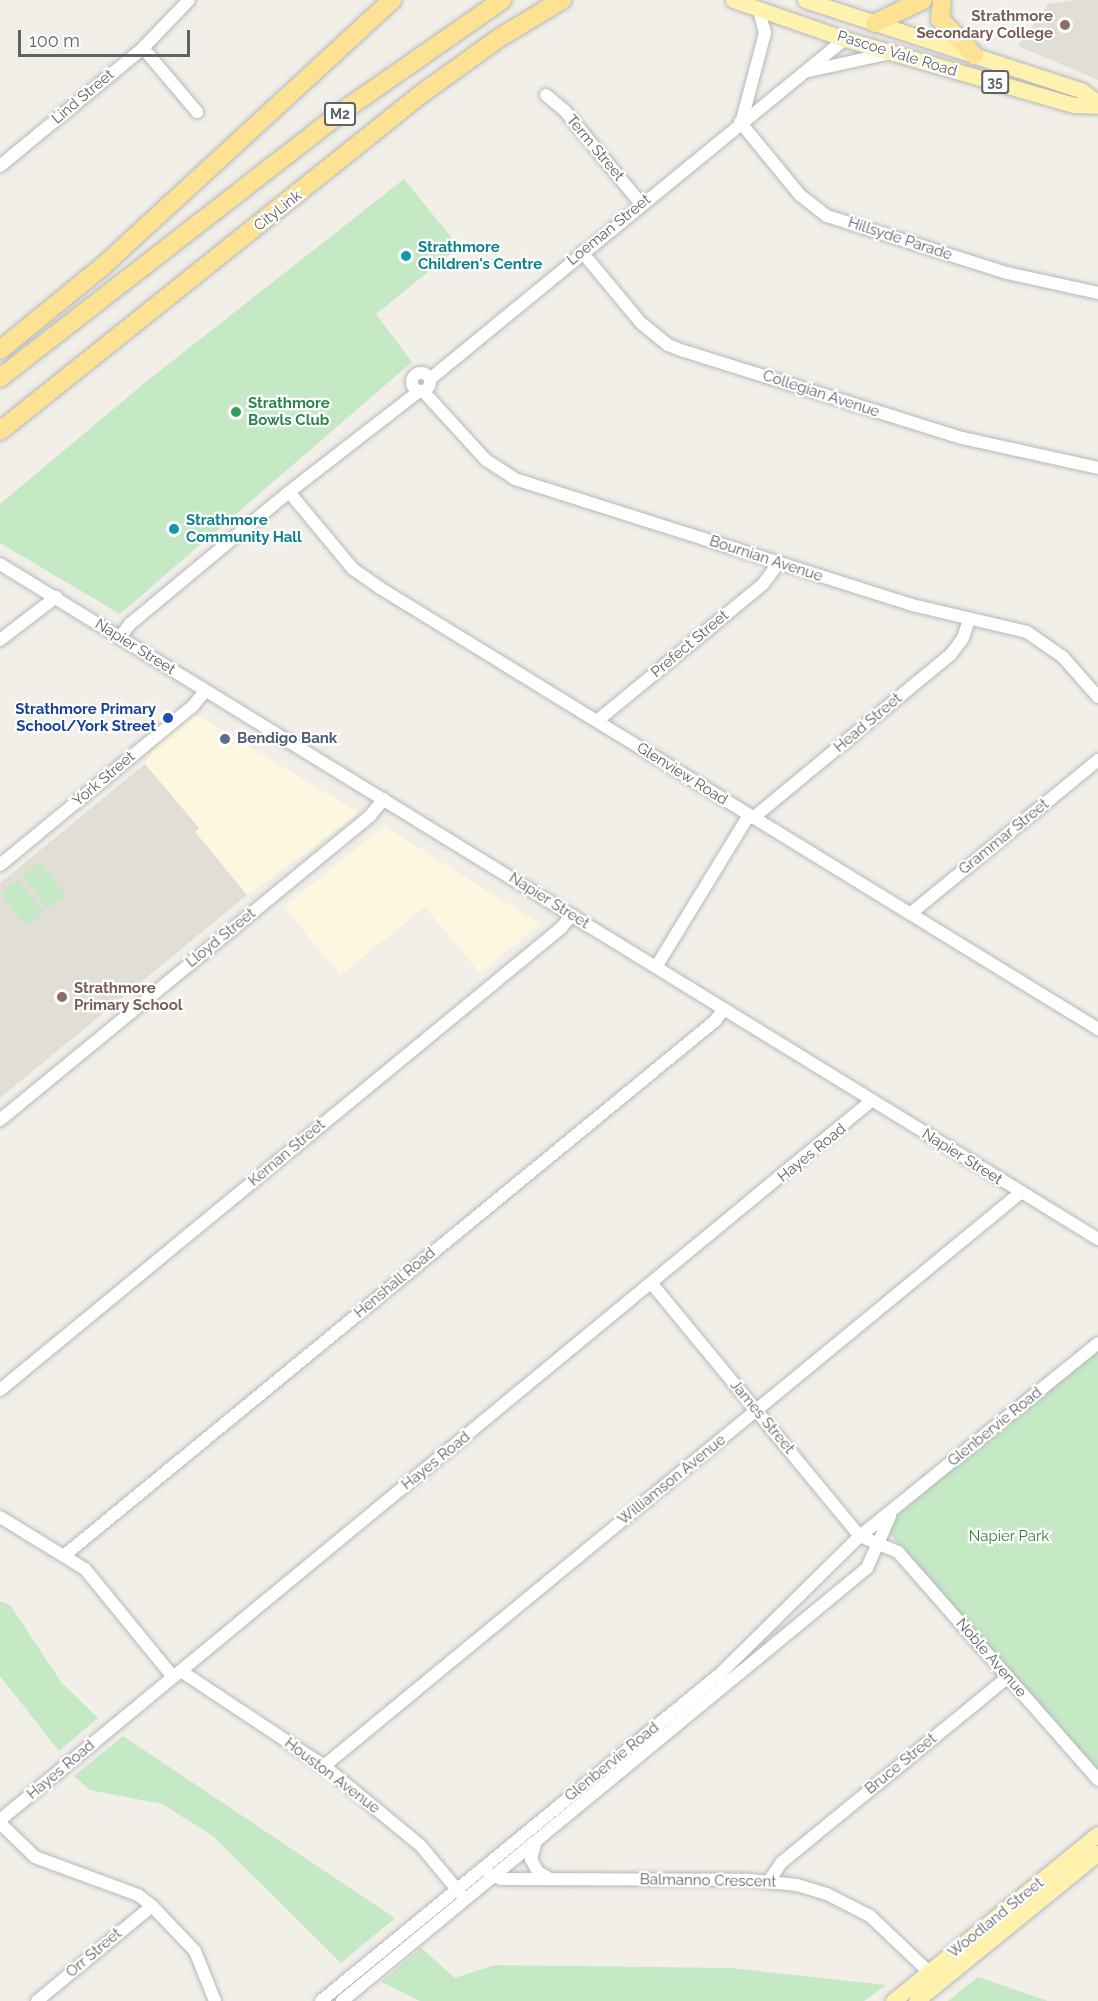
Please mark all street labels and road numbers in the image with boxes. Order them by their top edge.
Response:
street label: Pascoe Vale Road [835,27,959,81]
street label: Lind Street [48,66,118,128]
road number: 35 [980,71,1010,93]
road number: M2 [324,103,356,125]
street label: Term Street [562,111,628,185]
street label: CityLink [251,187,305,235]
street label: Loeman Street [564,191,654,269]
street label: Hillsyde Parade [846,214,954,264]
street label: Collegian Avenue [760,367,882,421]
street label: Bournian Avenue [707,532,825,586]
street label: Prefect Street [648,606,732,682]
street label: Napier Street [91,615,179,679]
street label: Head Street [831,690,905,756]
street label: Glenview Road [633,739,731,809]
street label: York Street [69,748,139,810]
street label: Grammar Street [955,795,1053,879]
street label: Napier Street [505,869,593,933]
street label: Lloyd Street [183,905,259,971]
street label: Kernan Street [245,1116,329,1190]
street label: Hayes Road [774,1120,850,1186]
street label: Napier Street [918,1125,1006,1189]
street label: Henshall Road [351,1244,439,1322]
street label: James Street [726,1377,798,1457]
street label: Glenbervie Road [944,1384,1046,1470]
street label: Hayes Road [398,1428,474,1494]
street label: Williamson Avenue [614,1431,730,1529]
street label: Noble Avenue [952,1615,1030,1701]
street label: Glenbervie Road [561,1719,663,1805]
street label: Bruce Street [862,1730,940,1798]
street label: Houston Avenue [281,1734,383,1818]
street label: Hayes Road [24,1737,98,1803]
street label: Balmanno Crescent [640,1871,776,1891]
street label: Woodland Street [945,1874,1047,1962]
street label: Orr Street [62,1925,126,1981]

